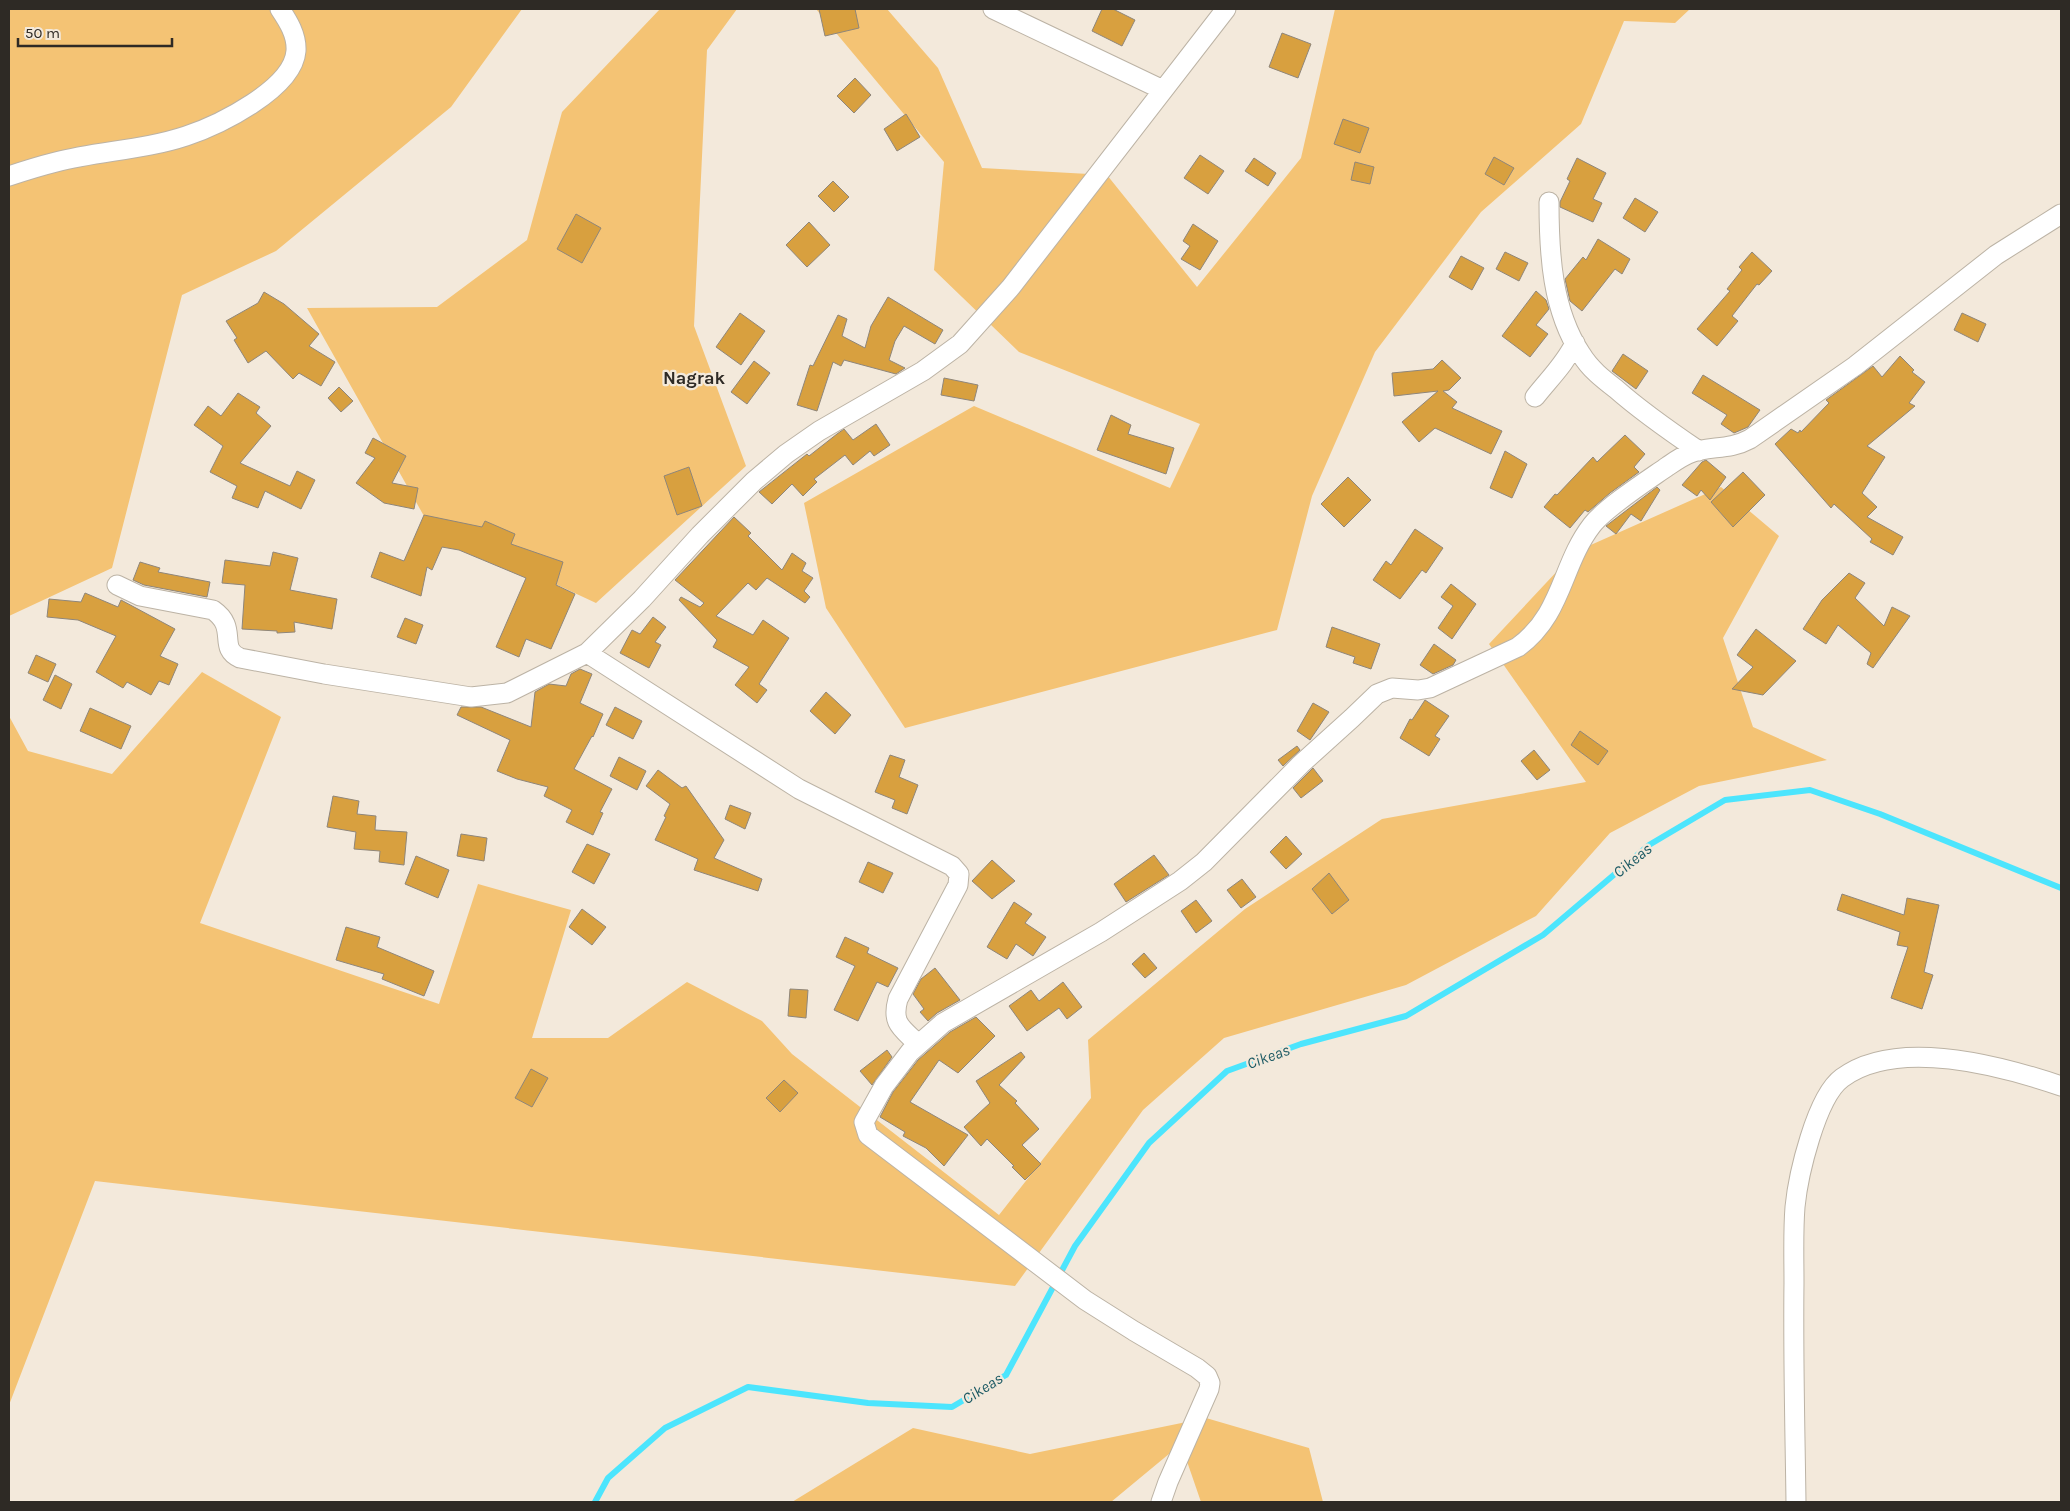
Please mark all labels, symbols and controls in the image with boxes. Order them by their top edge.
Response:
scale bar [18,15,171,47]
text: 50 m [25,24,60,42]
district label: Nagrak [663,367,725,389]
water label: Cikeas [1609,839,1656,882]
water label: Cikeas [1244,1040,1293,1073]
water label: Cikeas [958,1368,1006,1408]

